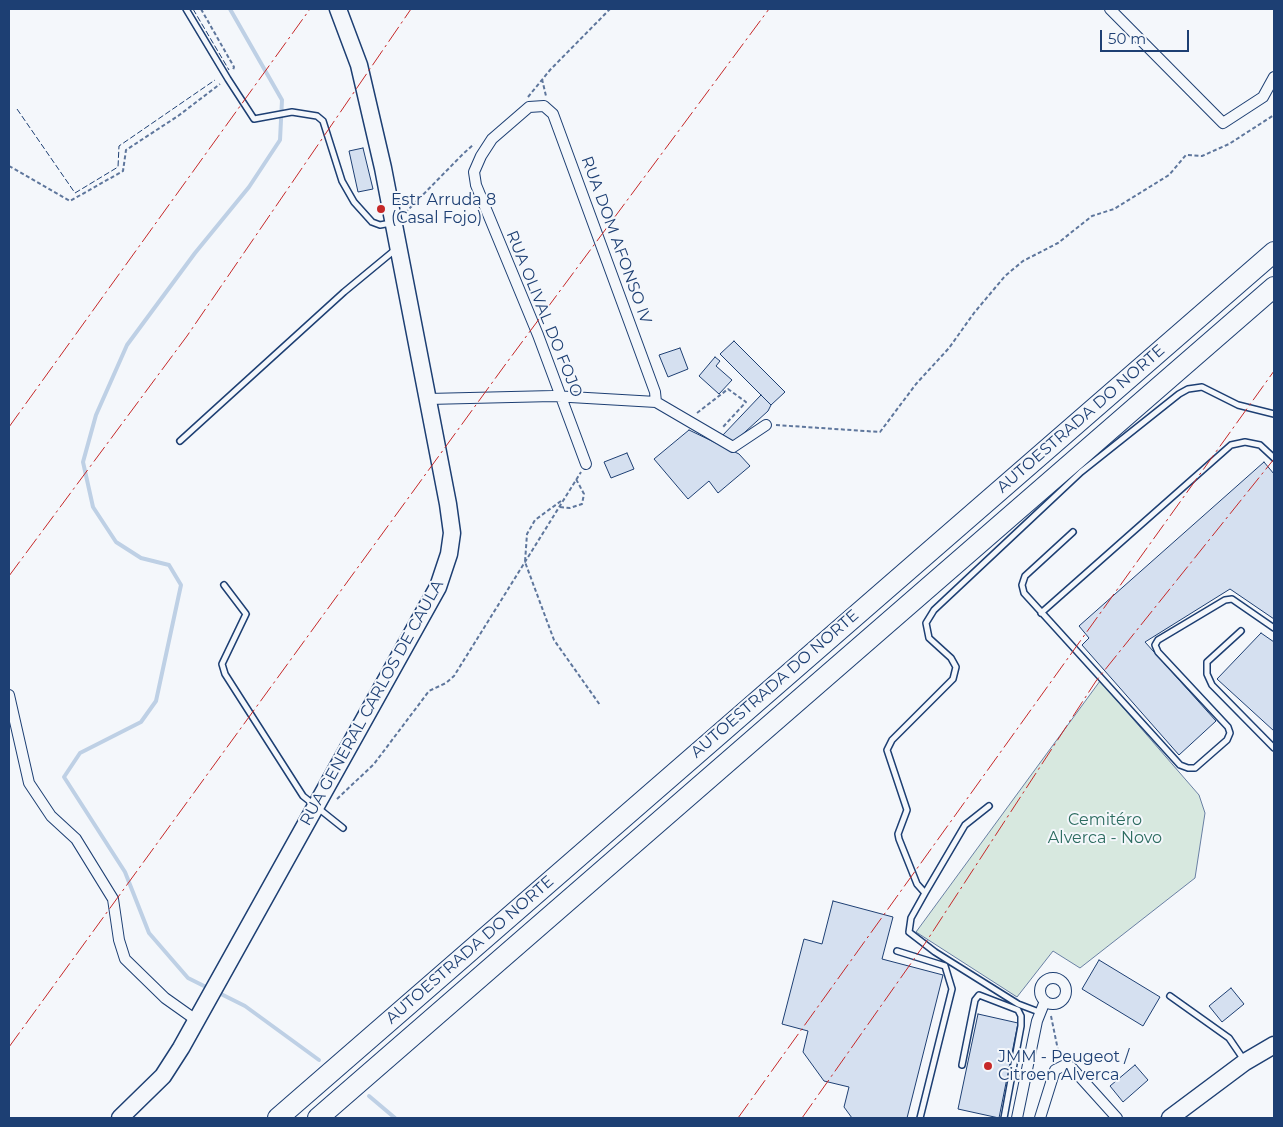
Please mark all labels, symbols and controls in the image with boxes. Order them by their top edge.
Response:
scale bar [1103,20,1192,52]
text: 50 m [1108,29,1146,48]
street label: RUA DOM AFONSO IV [577,154,655,326]
place label: Estr Arruda 8 (Casal Fojo) [391,190,496,228]
marker: Estr Arruda 8 (Casal Fojo) [375,203,387,215]
street label: RUA OLIVAL DO FOJO [502,228,586,400]
street label: AUTOESTRADA DO NORTE [993,341,1169,497]
street label: RUA GENERAL CARLOS DE CAULA [296,577,448,829]
street label: AUTOESTRADA DO NORTE [687,606,863,762]
park label: Cemitéro Alverca - Novo [1048,810,1162,848]
street label: AUTOESTRADA DO NORTE [382,872,558,1028]
place label: JMM - Peugeot / Citroen Alverca [998,1047,1129,1085]
marker: JMM - Peugeot / Citroen Alverca [982,1060,994,1072]

